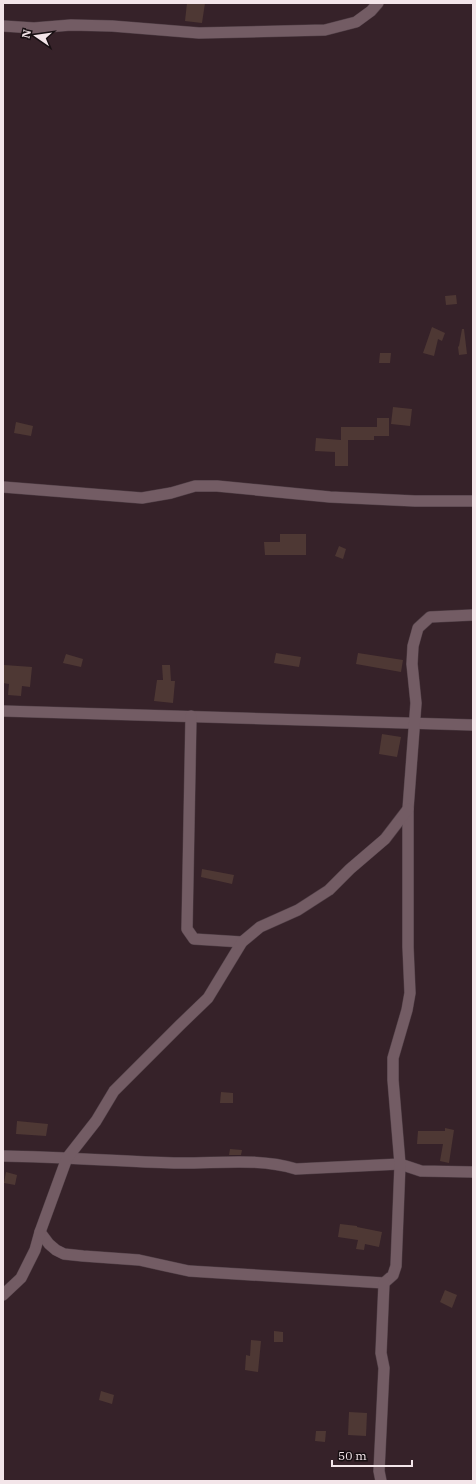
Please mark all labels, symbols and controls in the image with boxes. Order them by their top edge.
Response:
north arrow [16,16,56,56]
text: N [18,28,34,40]
scale bar [332,1442,412,1468]
text: 50 m [338,1448,367,1463]

